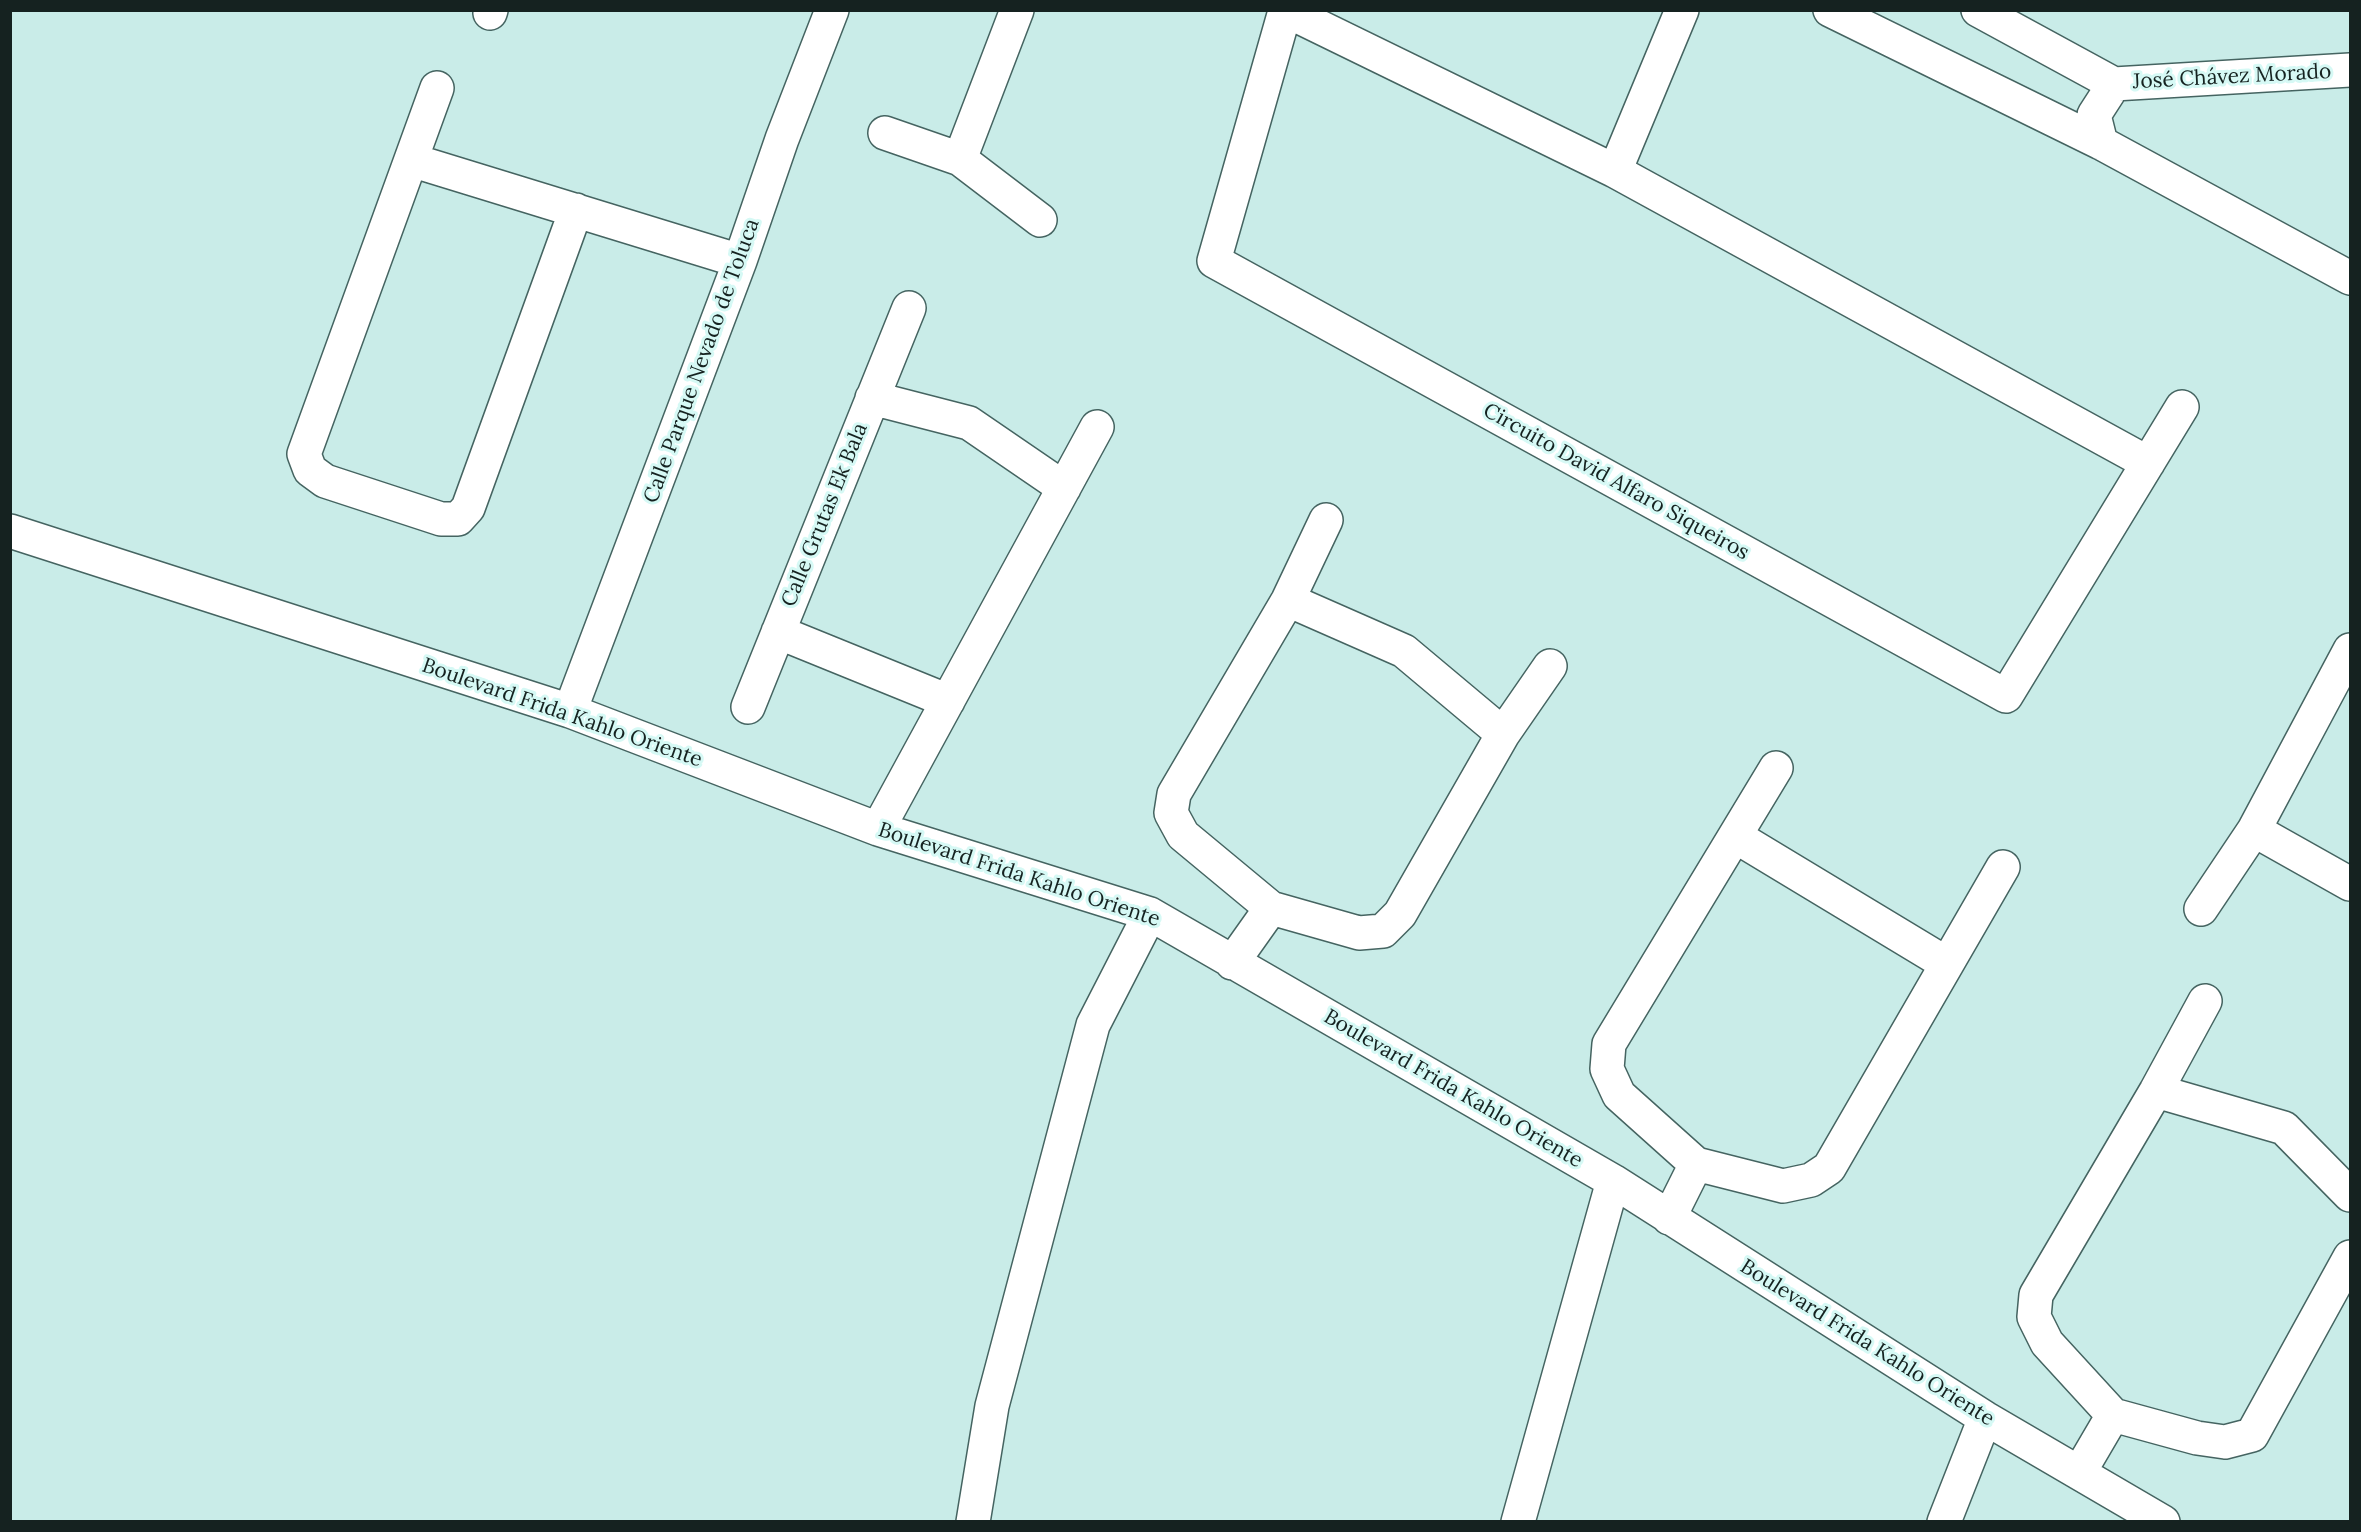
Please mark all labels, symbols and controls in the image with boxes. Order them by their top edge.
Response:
street label: José Chávez Morado [2132,59,2332,95]
street label: Calle Parque Nevado de Toluca [639,215,765,507]
street label: Circuito David Alfaro Siqueiros [1479,398,1753,566]
street label: Calle Grutas Ek Bala [777,419,873,611]
street label: Boulevard Frida Kahlo Oriente [419,653,705,773]
street label: Boulevard Frida Kahlo Oriente [875,817,1163,933]
street label: Boulevard Frida Kahlo Oriente [1319,1004,1587,1174]
street label: Boulevard Frida Kahlo Oriente [1735,1254,1999,1432]

